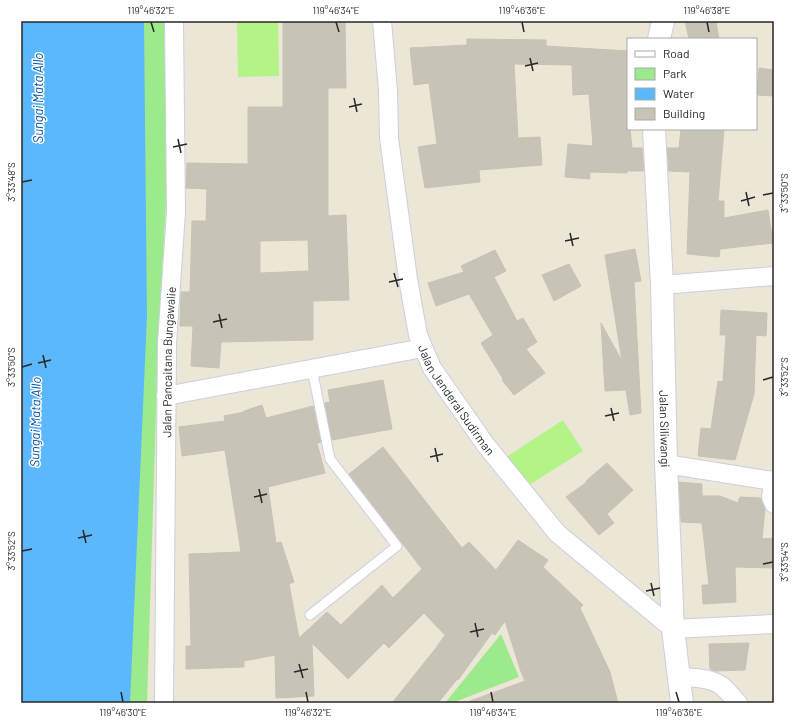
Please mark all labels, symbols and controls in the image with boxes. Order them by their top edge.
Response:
text: 119°46'32"E [127,4,175,16]
text: 119°46'34"E [312,4,360,16]
text: 119°46'36"E [498,4,546,16]
text: 119°46'38"E [683,4,731,16]
legend [627,38,757,130]
text: Road [663,46,690,60]
water label: Sungai Mata Allo [30,53,46,143]
text: Park [663,66,687,80]
text: Water [663,86,695,100]
text: Building [663,106,705,120]
text: 3°33'48"S [5,162,17,202]
text: 3°33'50"S [778,173,790,213]
street label: Jalan Pancaitana Bungawalie [159,286,178,438]
street label: Jalan Jenderal Sudirman [416,342,498,457]
text: 3°33'50"S [5,347,17,387]
text: 3°33'52"S [778,357,790,397]
water label: Sungai Mata Allo [26,377,44,467]
street label: Jalan Siliwangi [657,390,673,468]
text: 3°33'52"S [5,531,17,571]
text: 3°33'54"S [778,542,790,582]
text: 119°46'30"E [99,706,147,718]
text: 119°46'32"E [284,706,332,718]
text: 119°46'34"E [469,706,517,718]
text: 119°46'36"E [655,706,703,718]

